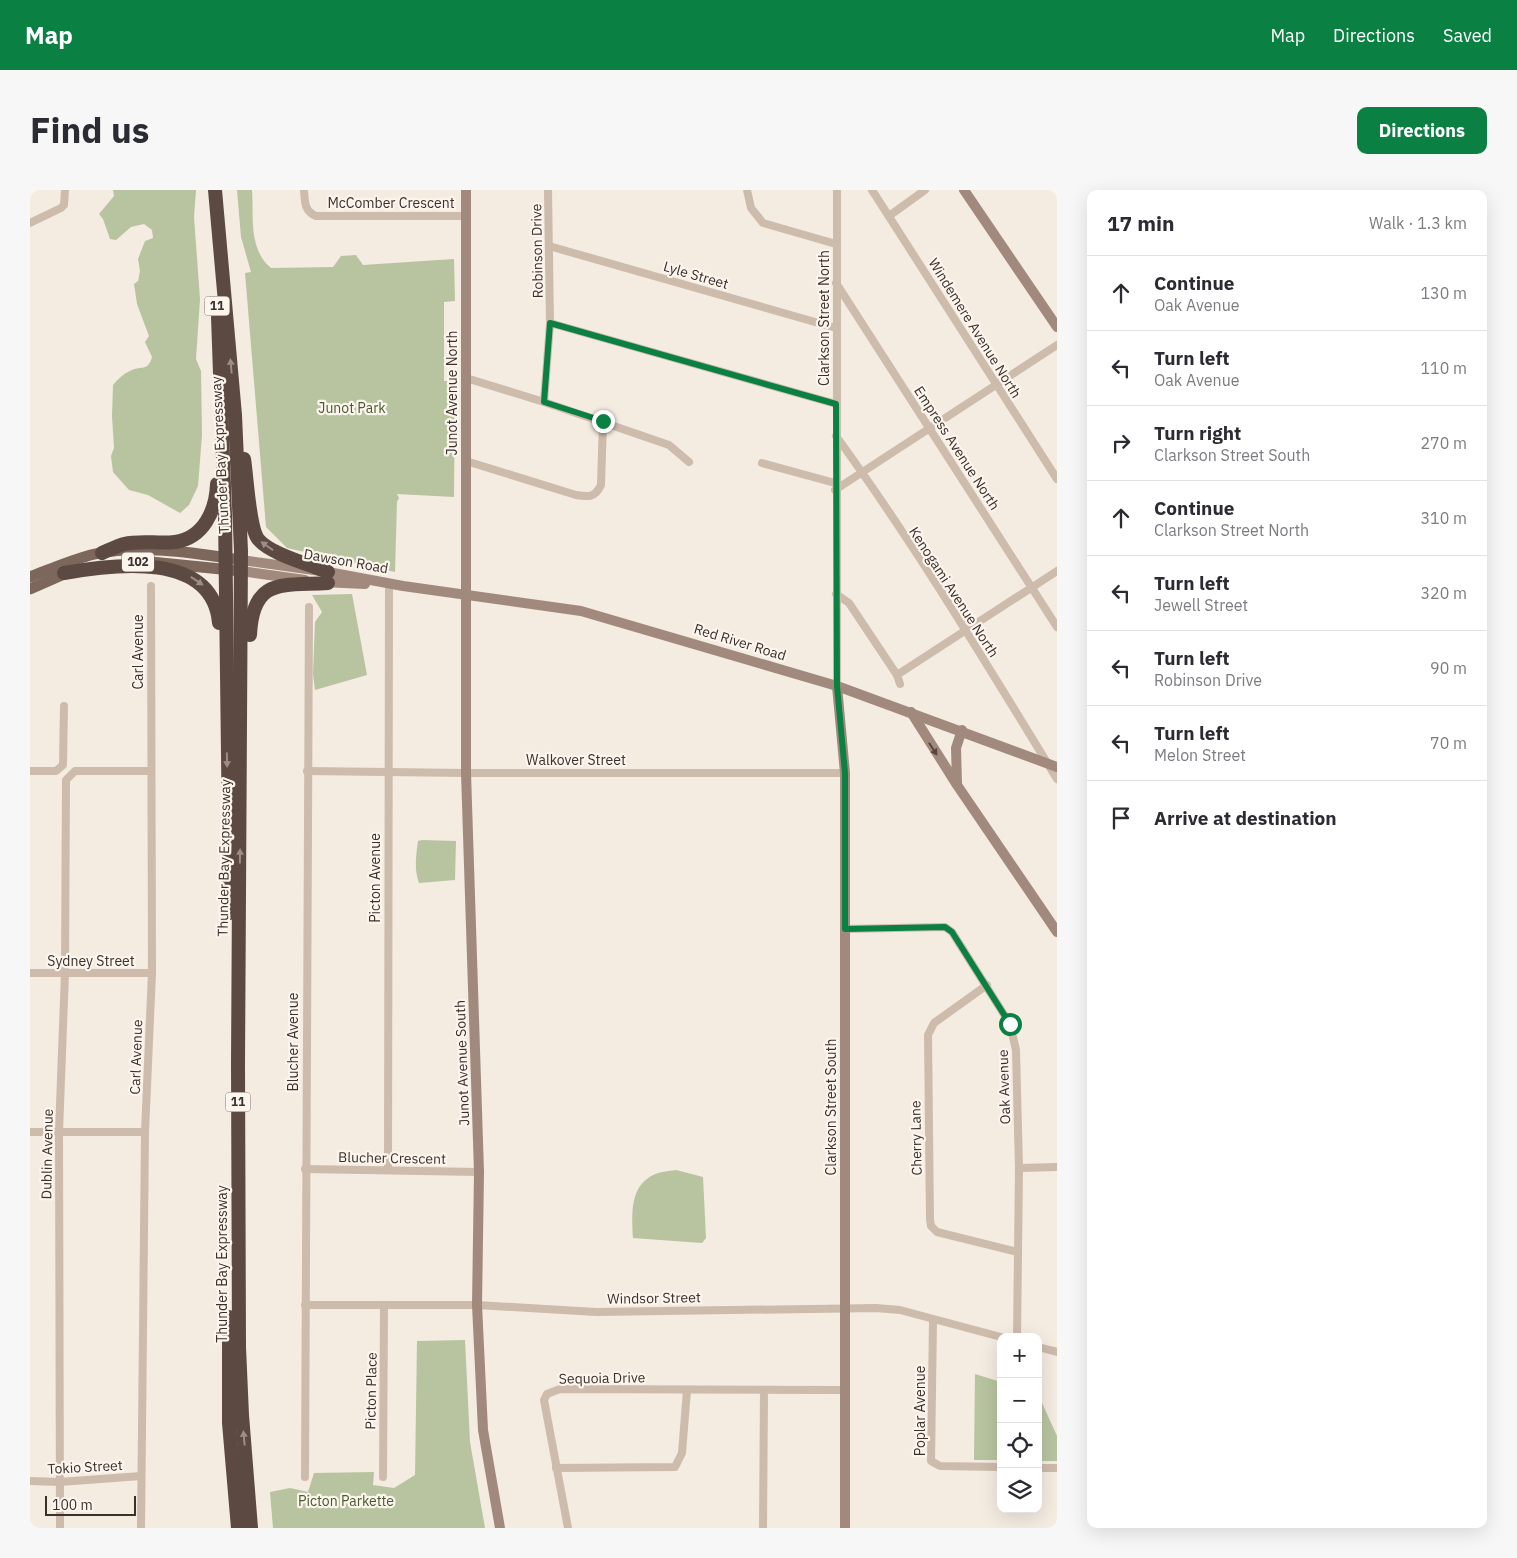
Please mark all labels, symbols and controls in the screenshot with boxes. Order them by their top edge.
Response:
text: Map [25,19,73,51]
text: Map [1270,24,1305,47]
text: Directions [1333,24,1415,47]
text: Saved [1443,24,1492,47]
text: Find us [30,107,149,153]
button: Directions [1357,107,1487,154]
street label: McComber Crescent [327,194,455,212]
street label: Robinson Drive [527,203,547,298]
text: 17 min [1107,209,1174,237]
text: Walk · 1.3 km [1369,213,1467,233]
street label: Clarkson Street North [815,250,833,386]
street label: Windemere Avenue North [925,255,1025,401]
street label: Lyle Street [661,257,731,293]
text: Continue [1154,271,1234,295]
icon: ahead [1107,279,1135,307]
text: 130 m [1420,283,1467,303]
text: Oak Avenue [1154,295,1240,315]
road number: 11 [204,296,230,315]
street label: Junot Avenue North [443,331,461,455]
text: Turn left [1154,346,1230,370]
icon: left [1107,354,1135,382]
one-way arrow [227,358,235,374]
text: 110 m [1420,358,1467,378]
text: Oak Avenue [1154,370,1240,390]
street label: Thunder Bay Expressway [207,376,233,534]
street label: Empress Avenue North [910,383,1004,513]
park label: Junot Park [318,399,386,417]
route end [592,410,615,433]
text: Turn right [1154,421,1241,445]
icon: right [1107,429,1135,457]
text: 270 m [1420,433,1467,453]
text: Clarkson Street South [1154,445,1310,465]
text: Continue [1154,496,1234,520]
icon: ahead [1107,504,1135,532]
text: 310 m [1420,508,1467,528]
text: Clarkson Street North [1154,520,1309,540]
street label: Kenogami Avenue North [905,523,1003,661]
one-way arrow [260,541,274,551]
street label: Dawson Road [302,545,390,577]
road number: 102 [122,552,154,572]
text: Turn left [1154,571,1230,595]
one-way arrow [190,576,204,586]
icon: left [1107,579,1135,607]
text: 320 m [1420,583,1467,603]
text: Jewell Street [1154,595,1248,615]
street label: Carl Avenue [129,614,147,690]
street label: Red River Road [692,619,788,665]
text: Turn left [1154,646,1230,670]
icon: left [1107,654,1135,682]
text: 90 m [1430,658,1467,678]
text: Robinson Drive [1154,670,1262,690]
text: Turn left [1154,721,1230,745]
icon: left [1107,729,1135,757]
text: 70 m [1430,733,1467,753]
one-way arrow [928,742,938,755]
text: Melon Street [1154,745,1246,765]
street label: Walkover Street [526,751,626,769]
one-way arrow [223,752,231,768]
street label: Thunder Bay Expressway [214,779,234,937]
icon: arrive [1107,804,1135,832]
text: Arrive at destination [1154,806,1337,830]
street label: Picton Avenue [366,833,384,923]
one-way arrow [236,848,244,864]
street label: Sydney Street [47,952,135,970]
street label: Blucher Avenue [284,992,302,1091]
street label: Junot Avenue South [451,1000,473,1126]
route start [999,1013,1022,1036]
street label: Carl Avenue [126,1019,146,1095]
street label: Clarkson Street South [822,1039,840,1175]
street label: Oak Avenue [994,1049,1014,1125]
road number: 11 [226,1092,250,1112]
street label: Cherry Lane [906,1100,926,1176]
street label: Dublin Avenue [37,1108,57,1200]
street label: Blucher Crescent [338,1148,446,1168]
street label: Thunder Bay Expressway [213,1185,231,1343]
street label: Windsor Street [607,1288,701,1308]
map controls [997,1333,1042,1513]
button: + [997,1333,1042,1378]
street label: Picton Place [361,1352,381,1430]
street label: Poplar Avenue [911,1365,929,1456]
street label: Sequoia Drive [559,1368,646,1388]
button: − [997,1378,1042,1423]
button: locate [997,1423,1042,1468]
one-way arrow [239,1430,247,1446]
street label: Tokio Street [47,1456,123,1478]
button: layers [997,1468,1042,1513]
park label: Picton Parkette [298,1492,394,1510]
scale bar [45,1493,136,1516]
text: 100 m [52,1496,93,1514]

